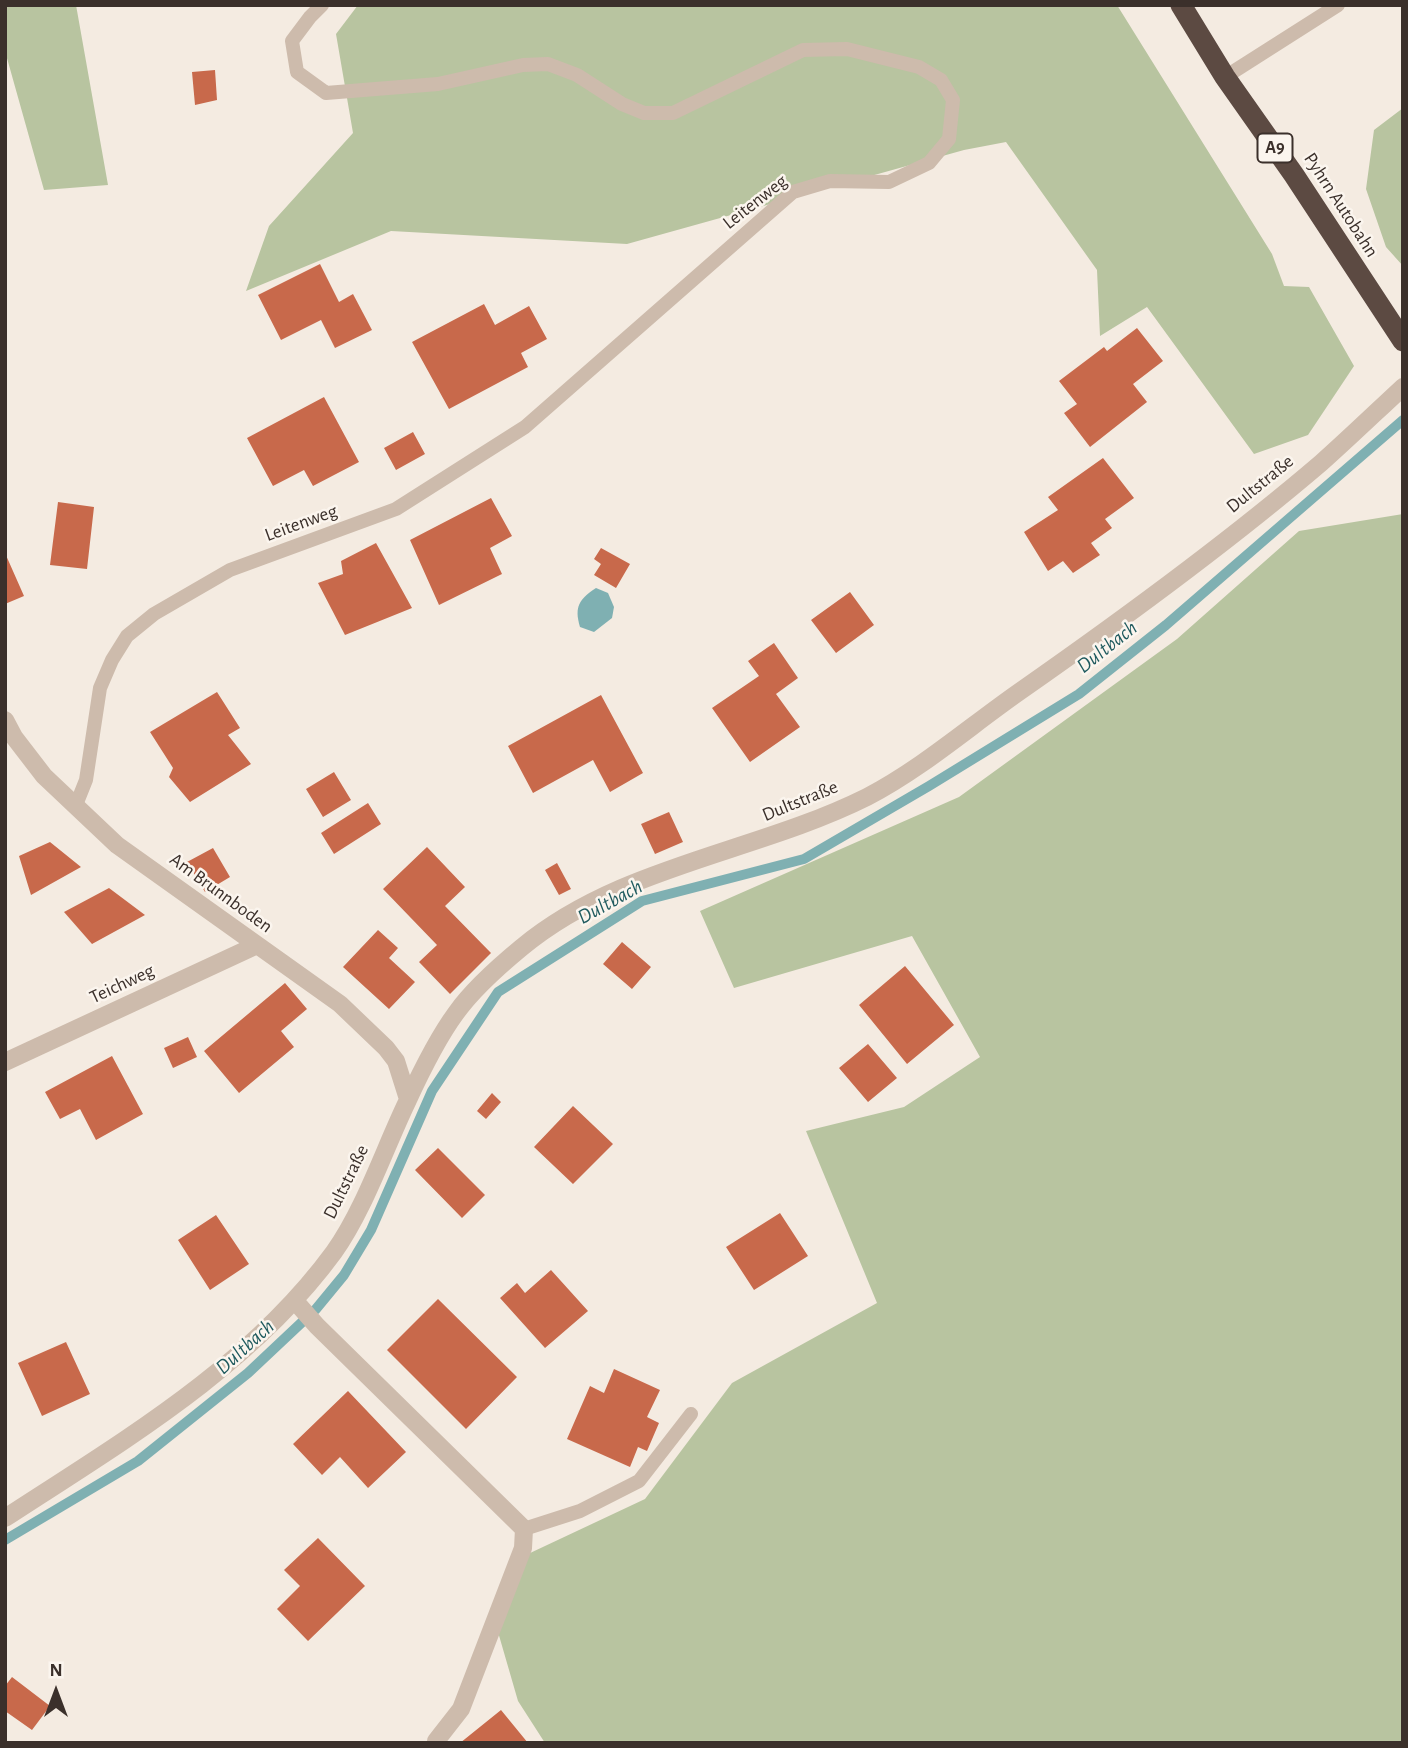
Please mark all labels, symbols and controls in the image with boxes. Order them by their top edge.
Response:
road number: A9 [1258,134,1292,162]
street label: Pyhrn Autobahn [1299,148,1383,262]
street label: Leitenweg [718,170,792,234]
street label: Dultstraße [1222,450,1298,518]
street label: Leitenweg [262,499,340,547]
water label: Dultbach [1071,615,1143,679]
street label: Dultstraße [759,775,841,827]
street label: Am Brunnboden [165,848,277,938]
water label: Dultbach [573,874,647,930]
street label: Teichweg [86,959,158,1009]
street label: Dultstraße [318,1141,374,1223]
water label: Dultbach [210,1314,280,1380]
north arrow [21,1657,91,1727]
text: N [49,1661,63,1680]

